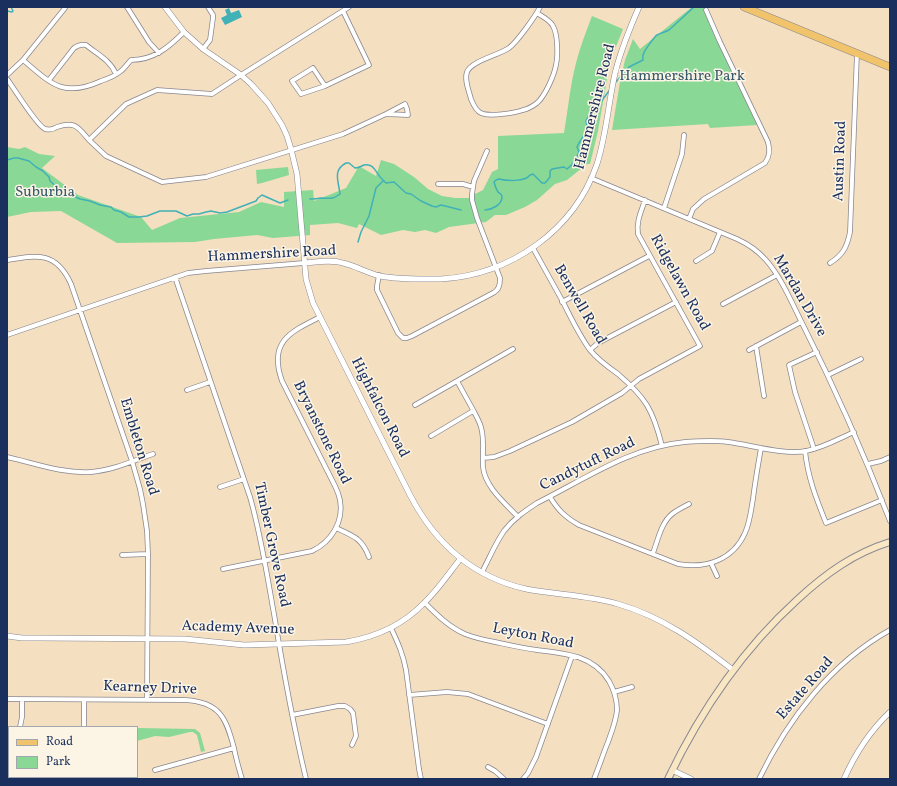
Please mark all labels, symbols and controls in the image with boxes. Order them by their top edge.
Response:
street label: Hammershire Road [572,42,620,172]
park label: Hammershire Park [619,68,745,86]
street label: Austin Road [831,120,851,202]
park label: Suburbia [15,184,75,202]
street label: Ridgelawn Road [645,232,713,334]
street label: Hammershire Road [207,243,337,267]
street label: Mardan Drive [768,252,830,340]
street label: Benwell Road [549,262,609,348]
street label: Highfalcon Road [346,355,412,461]
street label: Bryanstone Road [288,378,354,488]
street label: Embleton Road [115,396,161,498]
street label: Candytuft Road [537,434,639,496]
street label: Timber Grove Road [249,481,293,609]
street label: Academy Avenue [181,618,295,640]
street label: Leyton Road [491,620,575,654]
street label: Estate Road [774,654,838,724]
street label: Kearney Drive [103,678,197,700]
legend [8,726,138,778]
text: Road [46,734,73,750]
text: Park [46,754,71,770]

